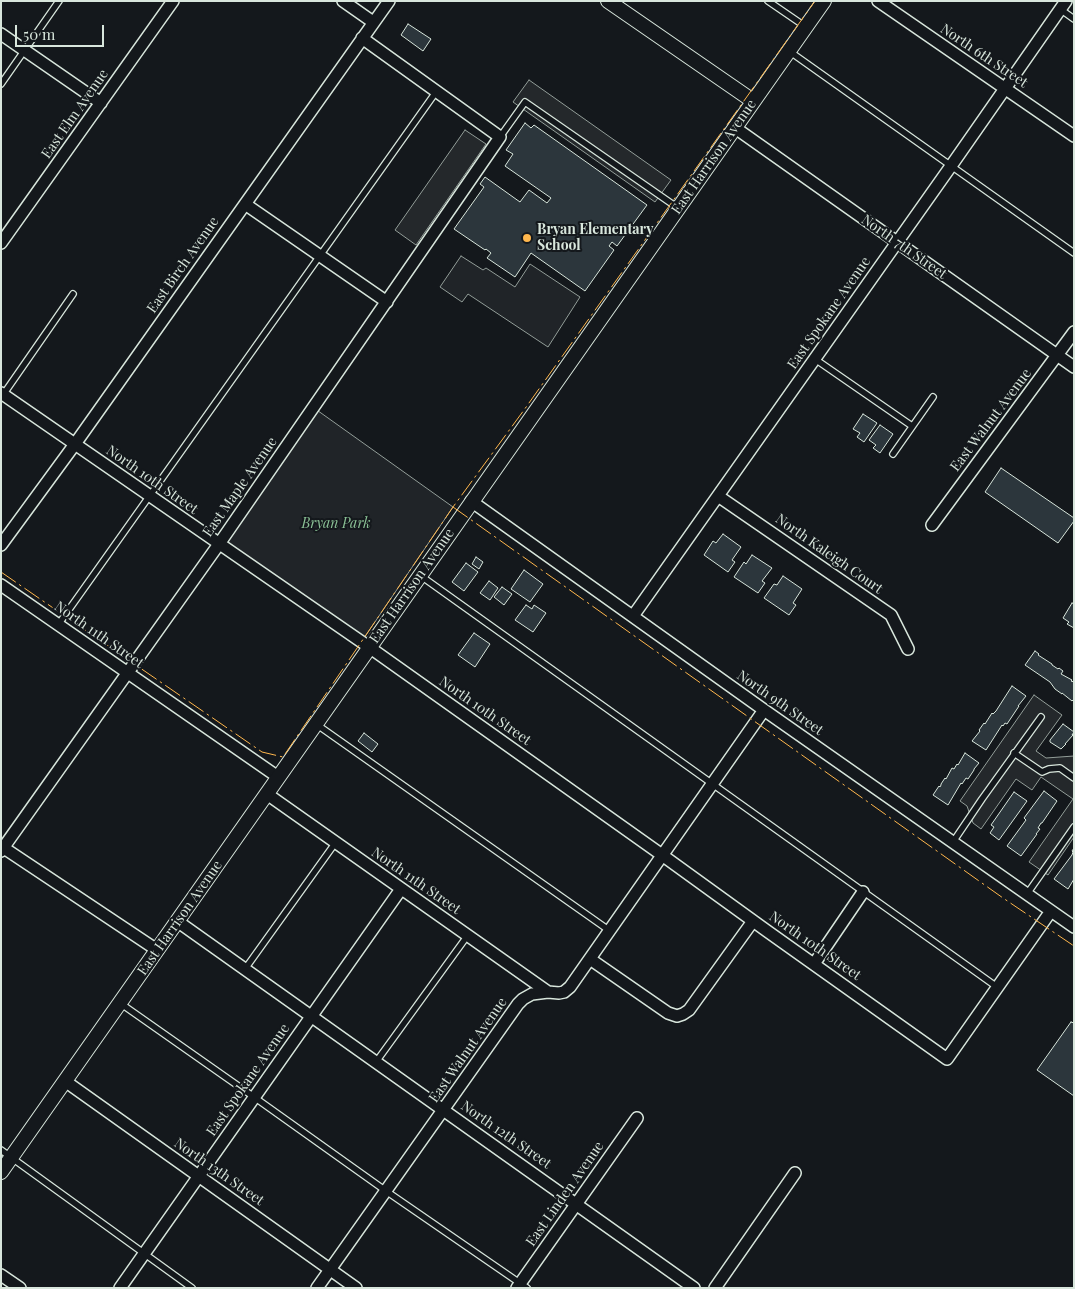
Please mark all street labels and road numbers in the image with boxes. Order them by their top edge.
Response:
street label: North 6th Street [937,21,1031,91]
street label: East Elm Avenue [38,66,112,162]
street label: East Harrison Avenue [668,96,760,218]
street label: North 7th Street [858,211,950,283]
street label: East Birch Avenue [144,214,222,316]
street label: East Spokane Avenue [784,254,874,372]
street label: East Walnut Avenue [947,365,1035,475]
street label: East Maple Avenue [199,434,281,540]
street label: North 10th Street [103,442,201,518]
street label: North Kaleigh Court [772,511,886,597]
street label: East Harrison Avenue [366,525,458,647]
street label: North 11th Street [51,598,147,672]
street label: North 9th Street [734,667,826,739]
street label: North 10th Street [436,673,534,749]
street label: North 11th Street [368,844,464,918]
street label: East Harrison Avenue [134,857,226,979]
street label: North 10th Street [766,908,864,984]
street label: East Walnut Avenue [425,994,511,1106]
street label: East Spokane Avenue [203,1021,293,1139]
street label: North 12th Street [458,1098,554,1172]
street label: North 13th Street [171,1135,267,1209]
street label: East Linden Avenue [523,1138,607,1250]

